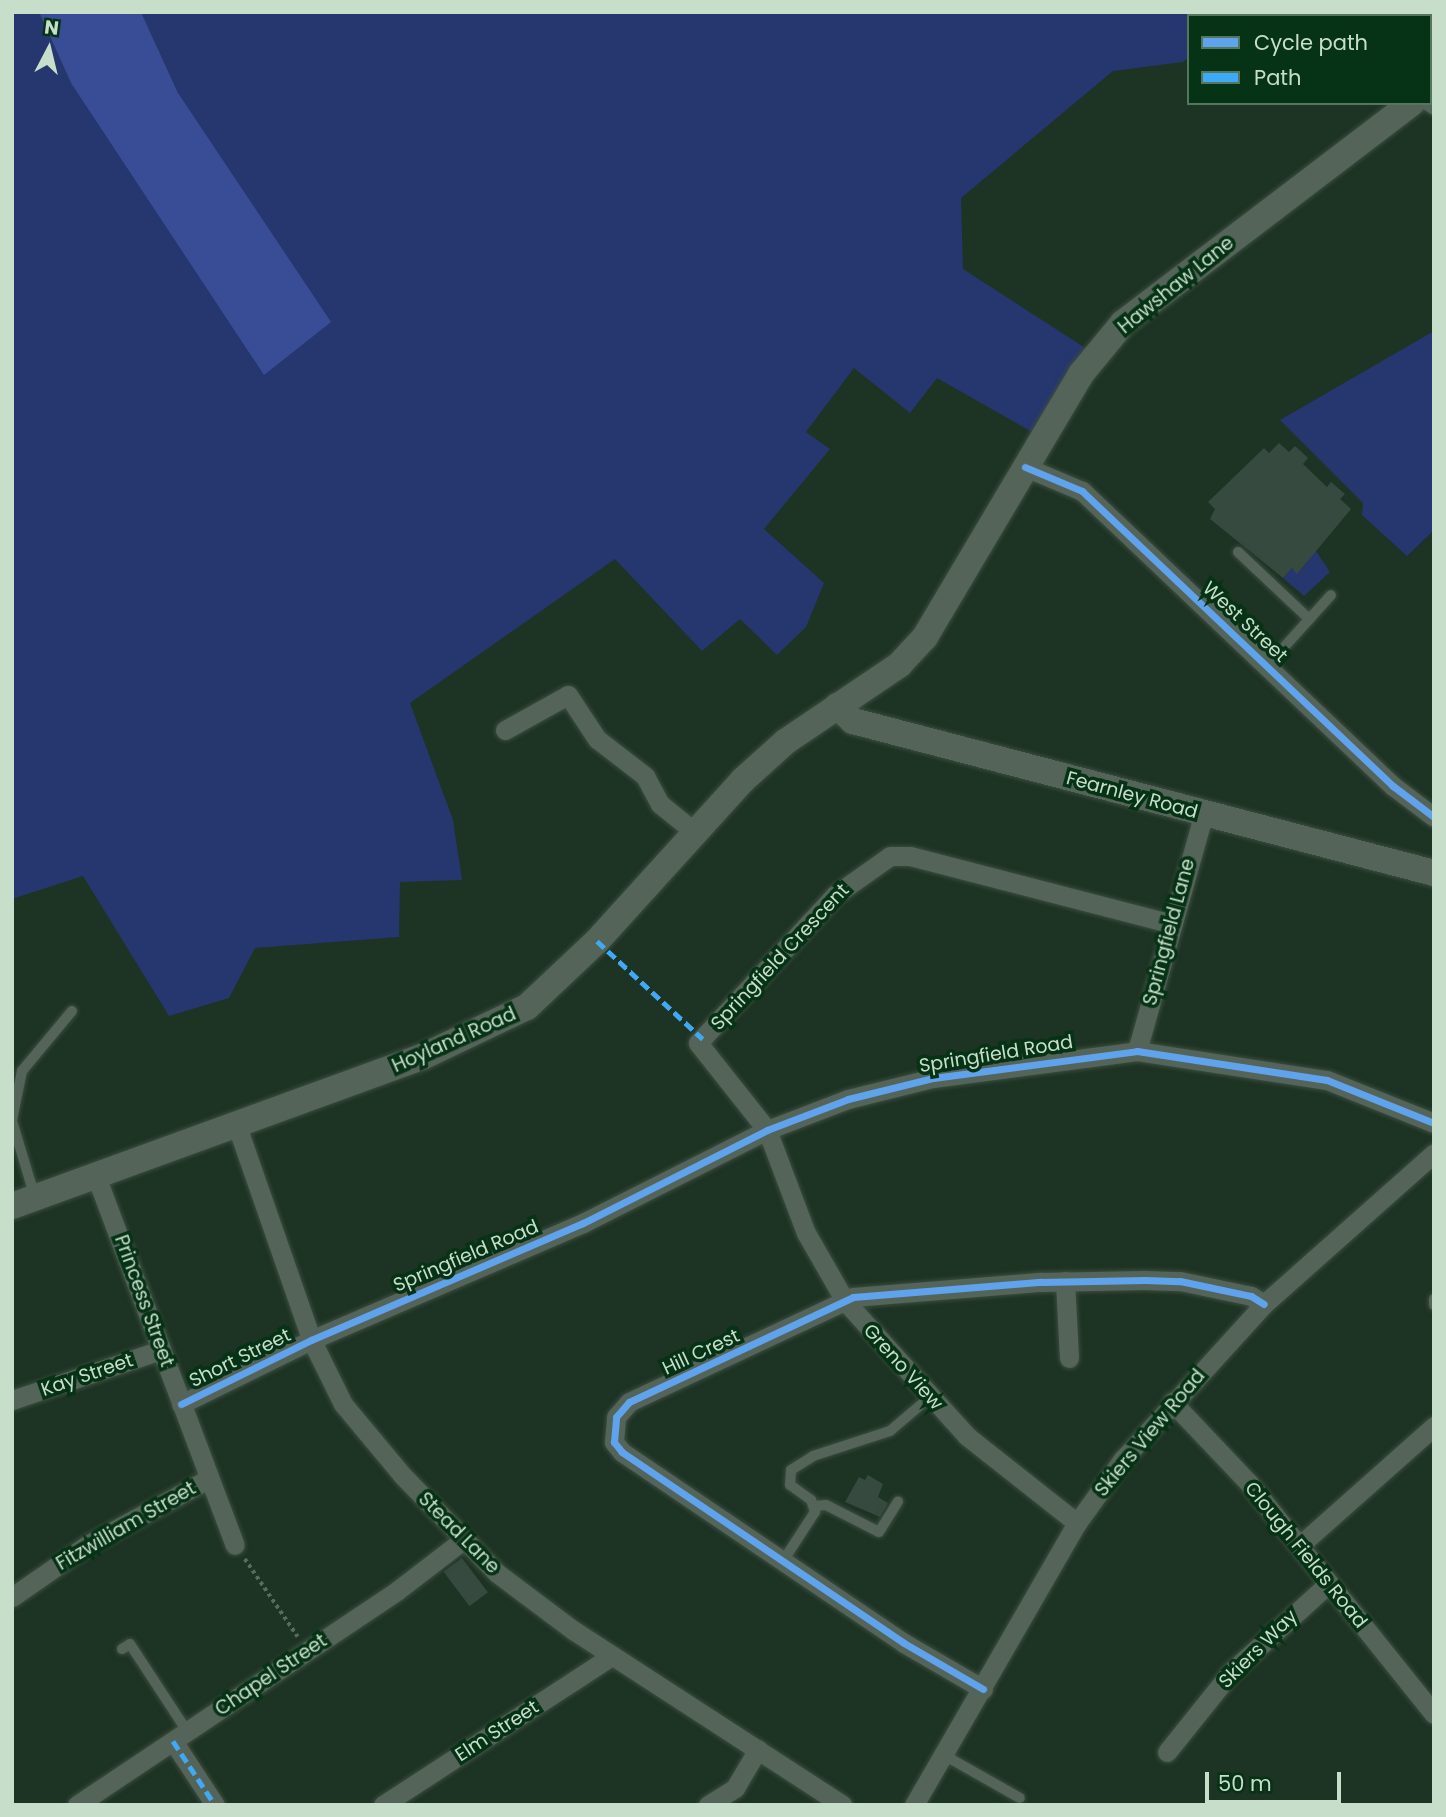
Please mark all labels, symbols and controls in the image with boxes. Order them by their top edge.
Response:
text: N [43,13,60,42]
north arrow [14,14,84,84]
legend [1187,14,1432,105]
text: Cycle path [1254,28,1368,57]
text: Path [1254,63,1301,92]
street label: Hawshaw Lane [1114,231,1238,339]
street label: West Street [1198,577,1292,667]
street label: Fearnley Road [1064,767,1200,823]
street label: Springfield Lane [1138,856,1200,1008]
street label: Springfield Crescent [706,879,854,1035]
street label: Hoyland Road [389,1003,519,1077]
street label: Springfield Road [917,1031,1075,1077]
street label: Springfield Road [390,1215,542,1297]
street label: Princess Street [110,1232,178,1370]
street label: Greno View [858,1319,948,1415]
street label: Short Street [185,1324,295,1392]
street label: Hill Crest [659,1324,743,1380]
street label: Kay Street [38,1349,136,1401]
street label: Skiers View Road [1090,1365,1210,1501]
street label: Fitzwilliam Street [52,1477,200,1575]
street label: Clough Fields Road [1240,1477,1372,1633]
street label: Stead Lane [414,1488,504,1578]
street label: Skiers Way [1214,1605,1302,1693]
street label: Chapel Street [211,1629,331,1721]
street label: Elm Street [451,1696,543,1766]
scale bar [1208,1758,1344,1802]
text: 50 m [1218,1769,1272,1798]

